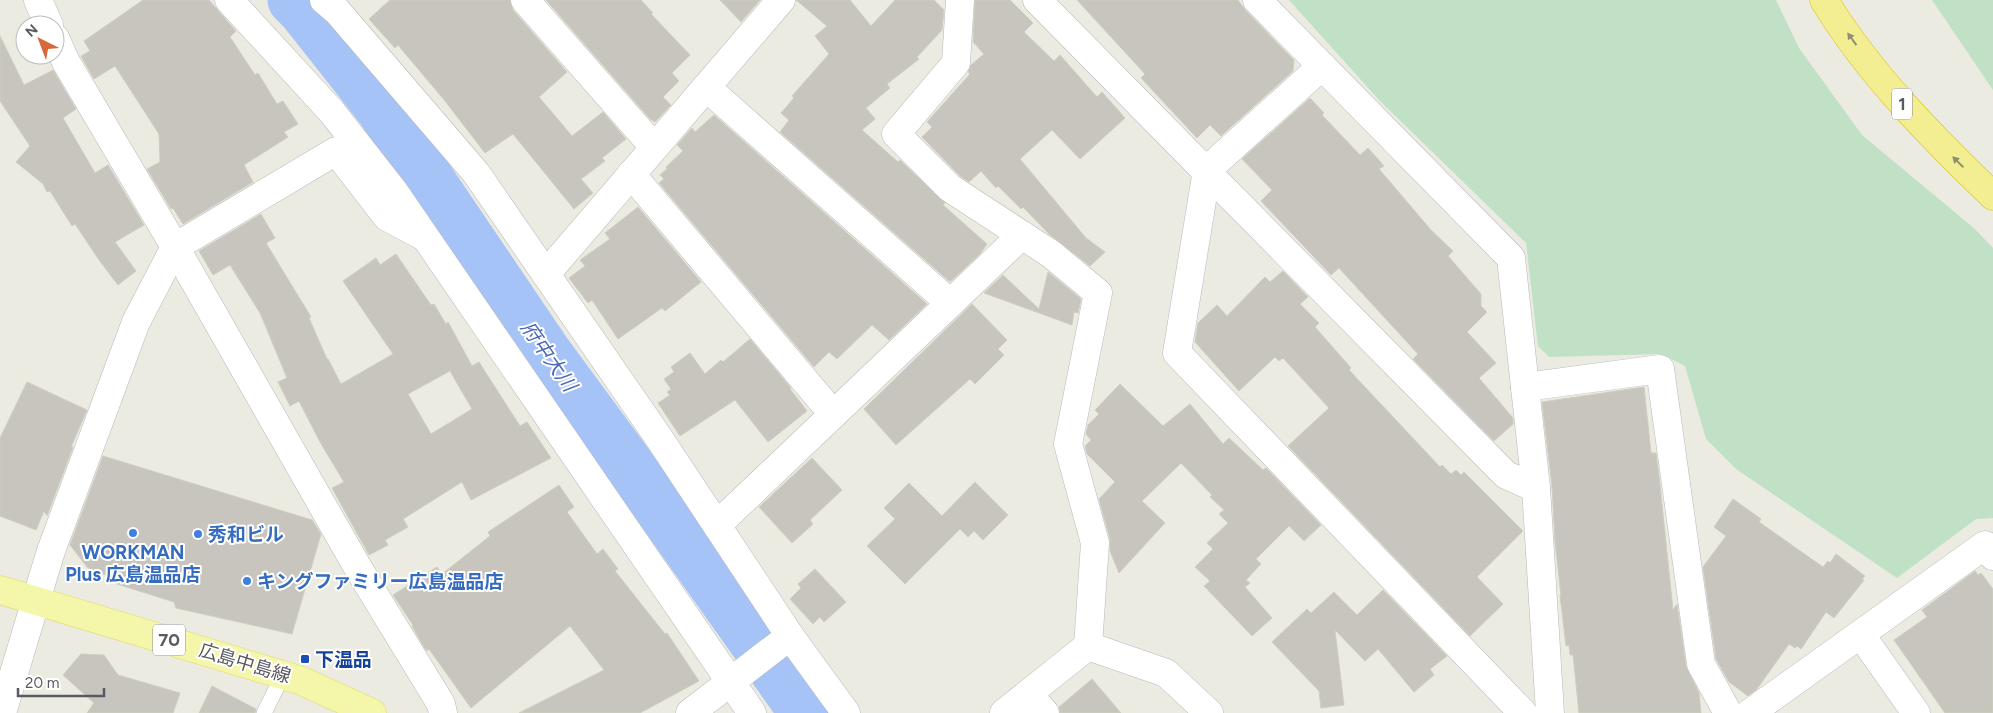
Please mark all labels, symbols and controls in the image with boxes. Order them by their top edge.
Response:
north arrow [15,15,65,65]
text: N [22,21,41,41]
one-way arrow [1847,32,1857,46]
road number: 1 [1892,88,1912,120]
one-way arrow [1952,156,1964,168]
water label: 府中大川 [516,316,583,397]
place label: 秀和ビル [208,523,284,546]
marker: WORKMAN Plus 広島温品店 [127,527,139,539]
marker: 秀和ビル [192,528,204,540]
place label: WORKMAN Plus 広島温品店 [65,541,201,586]
place label: キングファミリー広島温品店 [257,570,503,593]
marker: キングファミリー広島温品店 [241,575,253,587]
road number: 70 [153,624,185,656]
street label: 広島中島線 [196,638,294,688]
place label: 下温品 [315,648,372,671]
marker: 下温品 [299,653,311,665]
scale bar [18,666,104,698]
text: 20 m [25,674,59,692]

